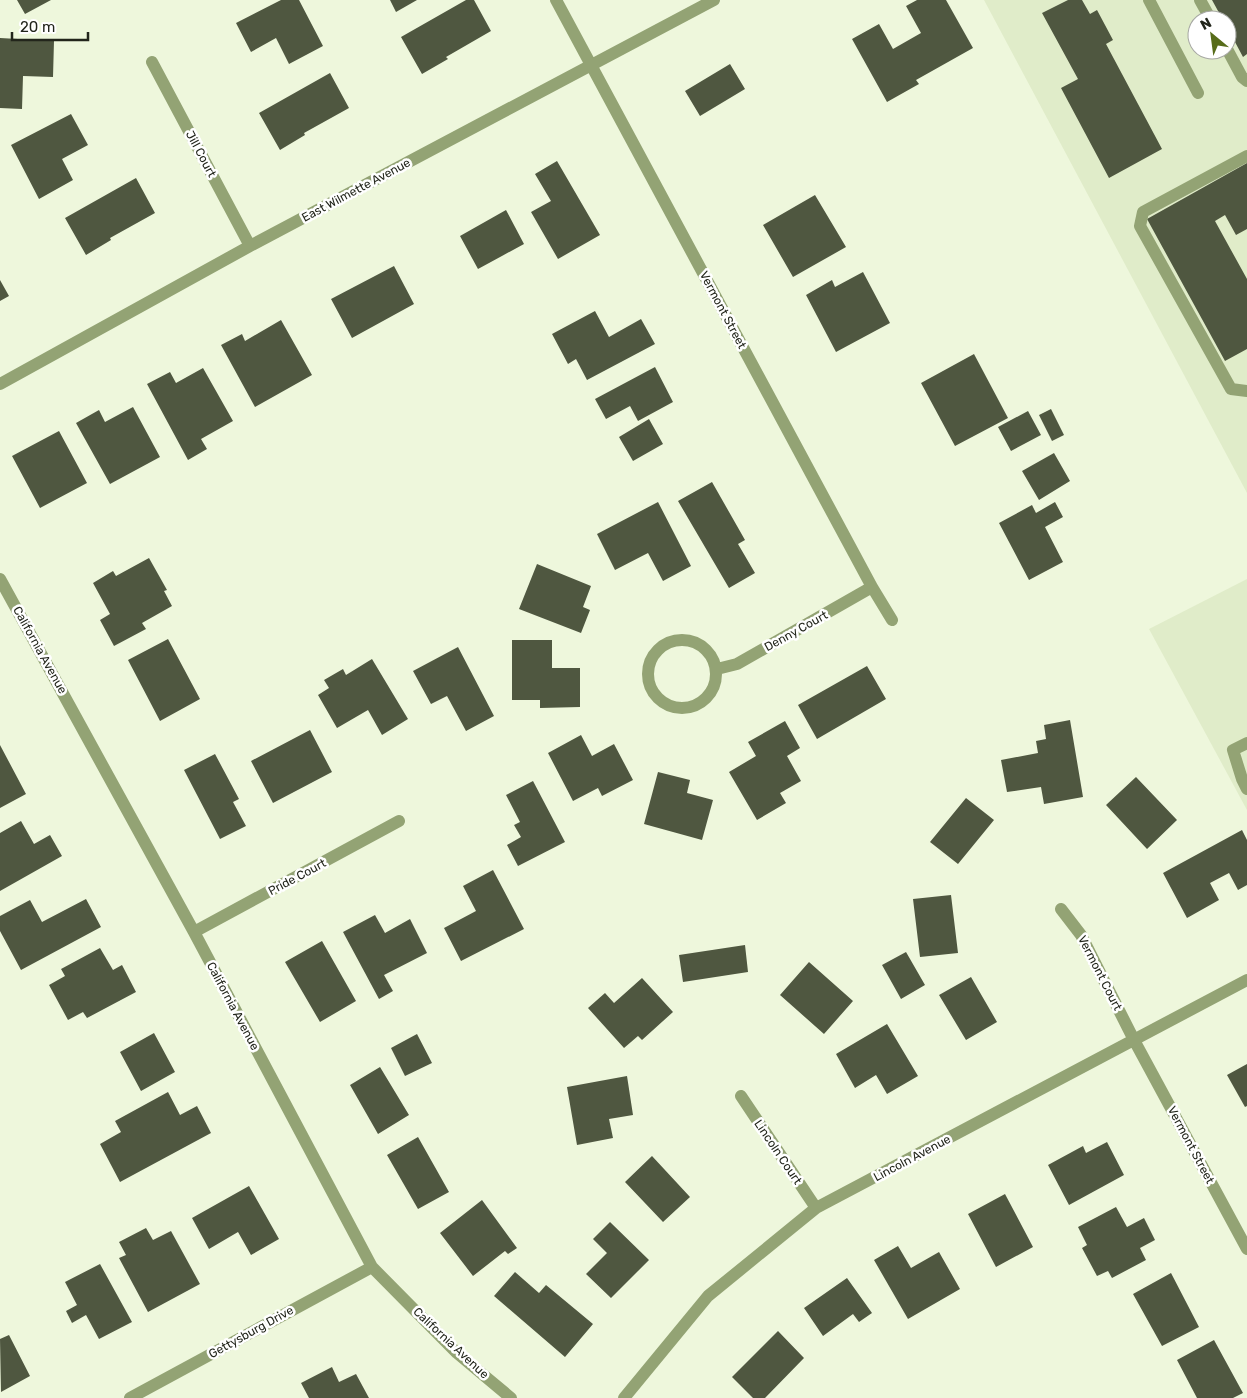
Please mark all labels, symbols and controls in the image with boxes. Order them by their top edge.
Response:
scale bar [12,10,89,42]
north arrow [1187,10,1237,60]
text: N [1197,14,1214,34]
text: 20 m [20,18,55,36]
street label: Jill Court [183,128,219,180]
street label: East Wilmette Avenue [299,155,413,225]
street label: Vermont Street [697,269,749,351]
street label: California Avenue [10,604,70,696]
street label: Denny Court [762,608,830,654]
street label: Pride Court [266,856,329,898]
street label: Vermont Court [1075,933,1125,1013]
street label: California Avenue [204,960,262,1053]
street label: Vermont Street [1165,1104,1217,1186]
street label: Lincoln Court [751,1117,805,1187]
street label: Lincoln Avenue [871,1132,953,1184]
street label: Gettysburg Drive [206,1303,296,1361]
street label: California Avenue [410,1305,492,1382]

